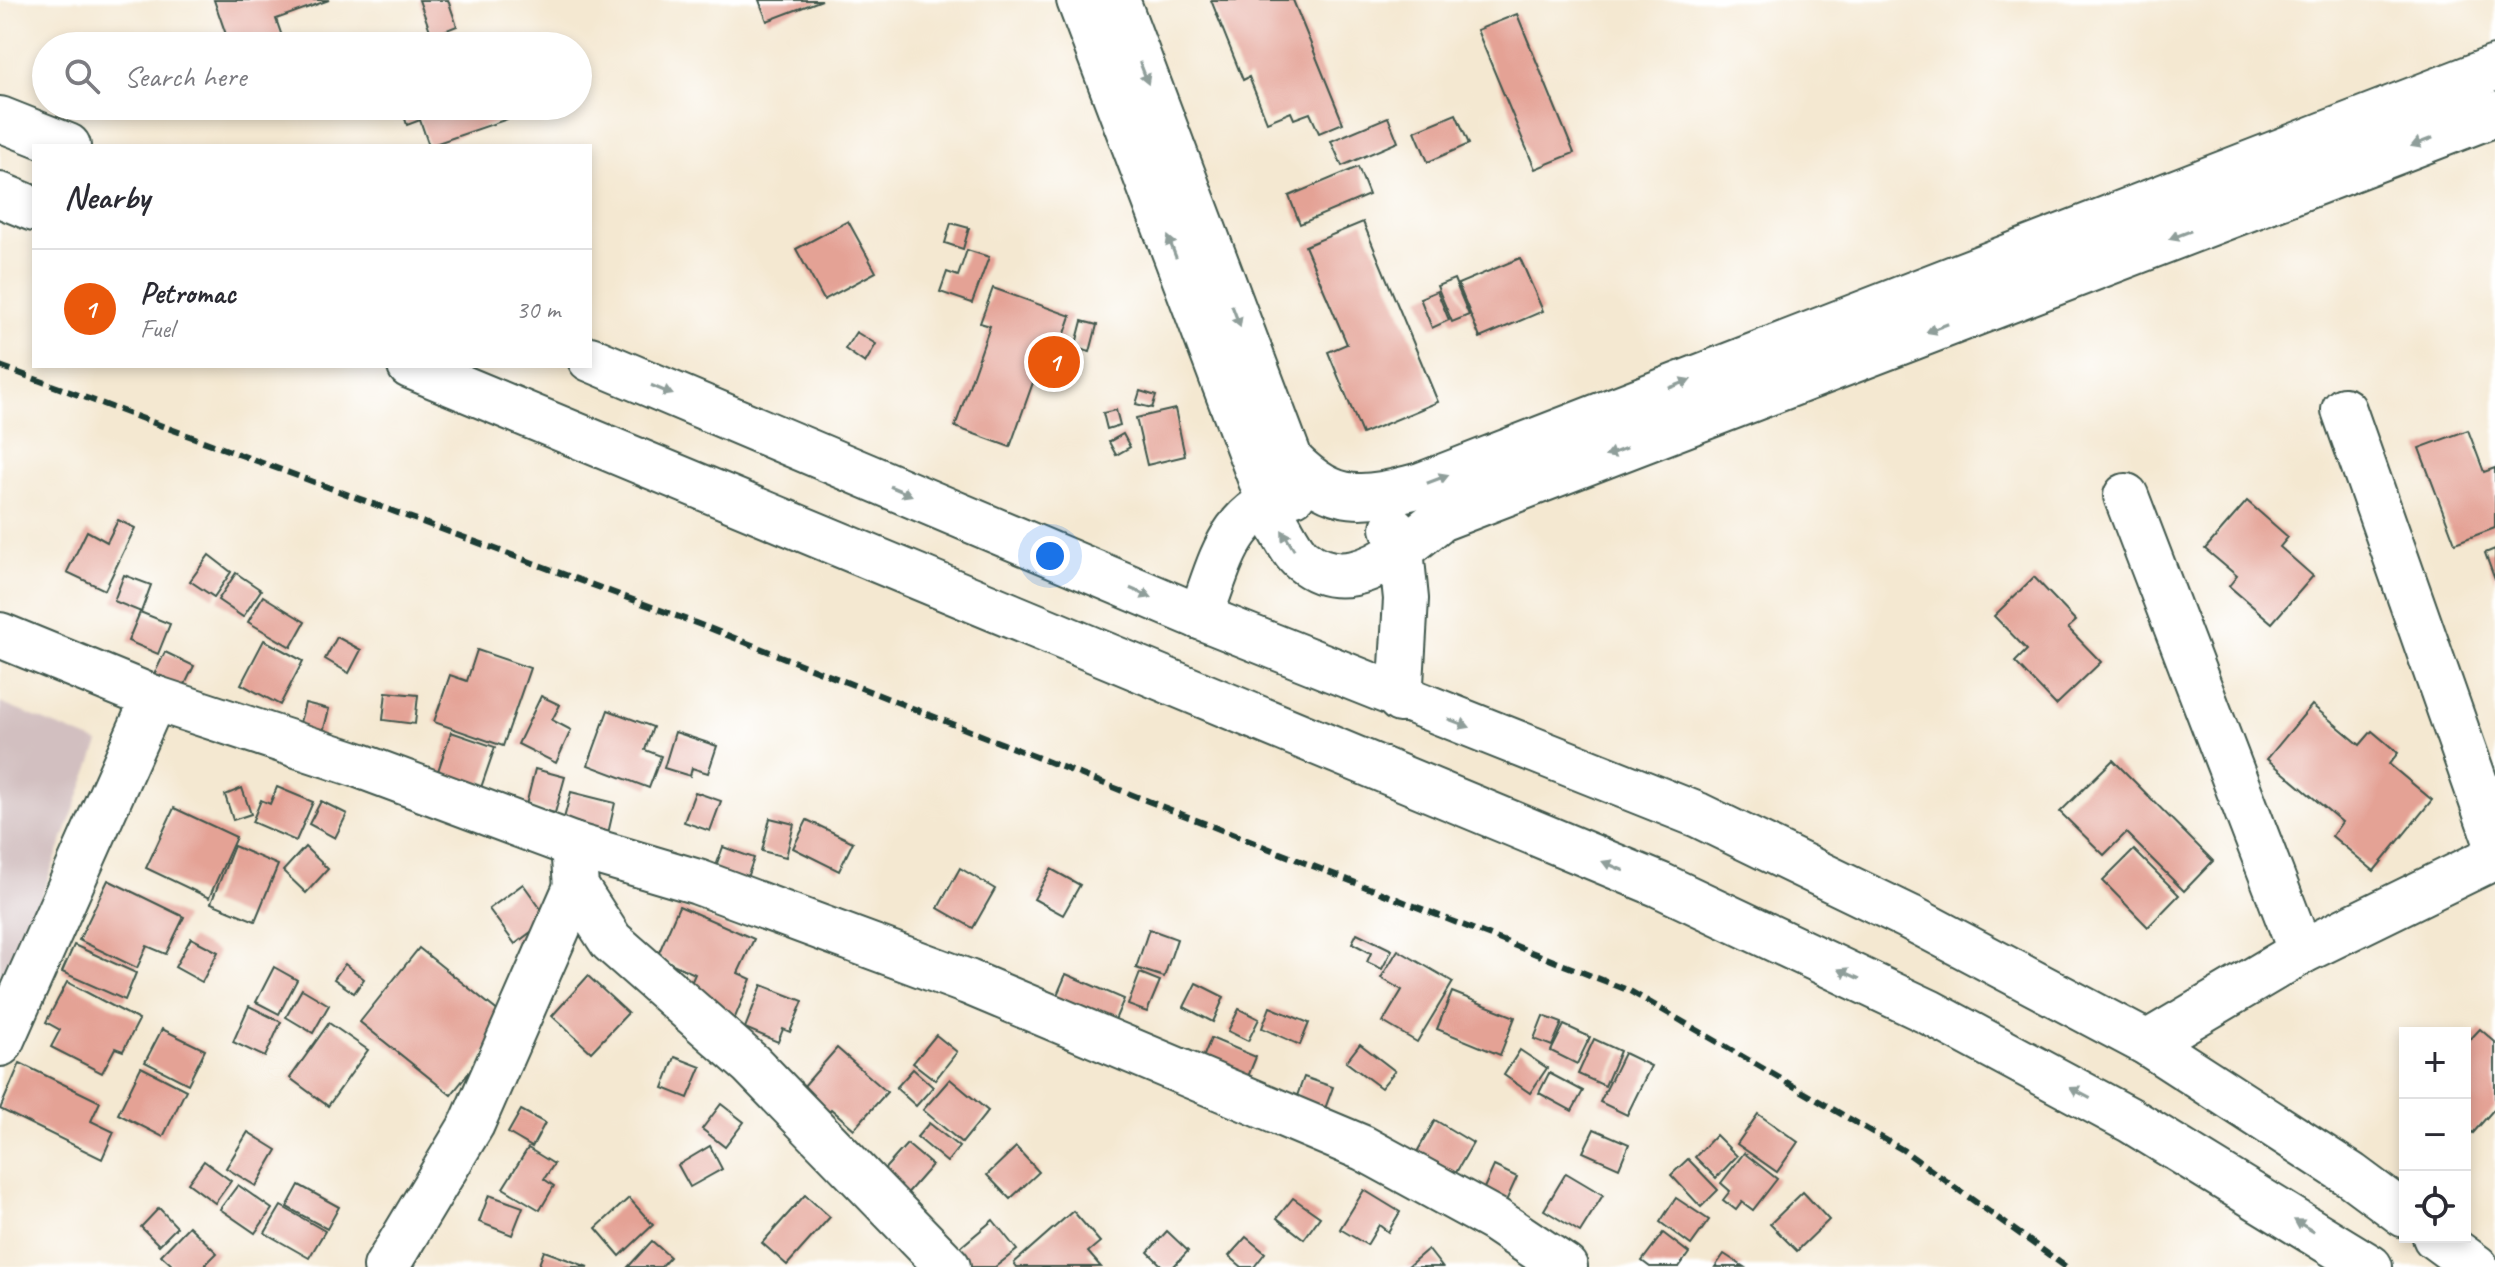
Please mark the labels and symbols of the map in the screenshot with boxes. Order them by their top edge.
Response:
one-way arrow [1138,61,1151,85]
one-way arrow [2410,136,2434,149]
one-way arrow [2167,229,2191,242]
one-way arrow [1165,235,1178,259]
one-way arrow [1230,304,1243,328]
one-way arrow [1925,322,1949,335]
pin: 1 [1028,332,1080,392]
one-way arrow [1668,378,1692,391]
one-way arrow [650,383,674,396]
one-way arrow [1604,446,1628,459]
one-way arrow [1426,472,1450,485]
one-way arrow [889,485,913,498]
one-way arrow [1282,529,1296,551]
your location [1030,536,1070,576]
one-way arrow [1129,586,1153,599]
one-way arrow [1447,717,1471,730]
one-way arrow [1601,859,1625,872]
one-way arrow [1837,967,1861,981]
one-way arrow [2069,1087,2092,1100]
one-way arrow [2293,1219,2315,1233]

